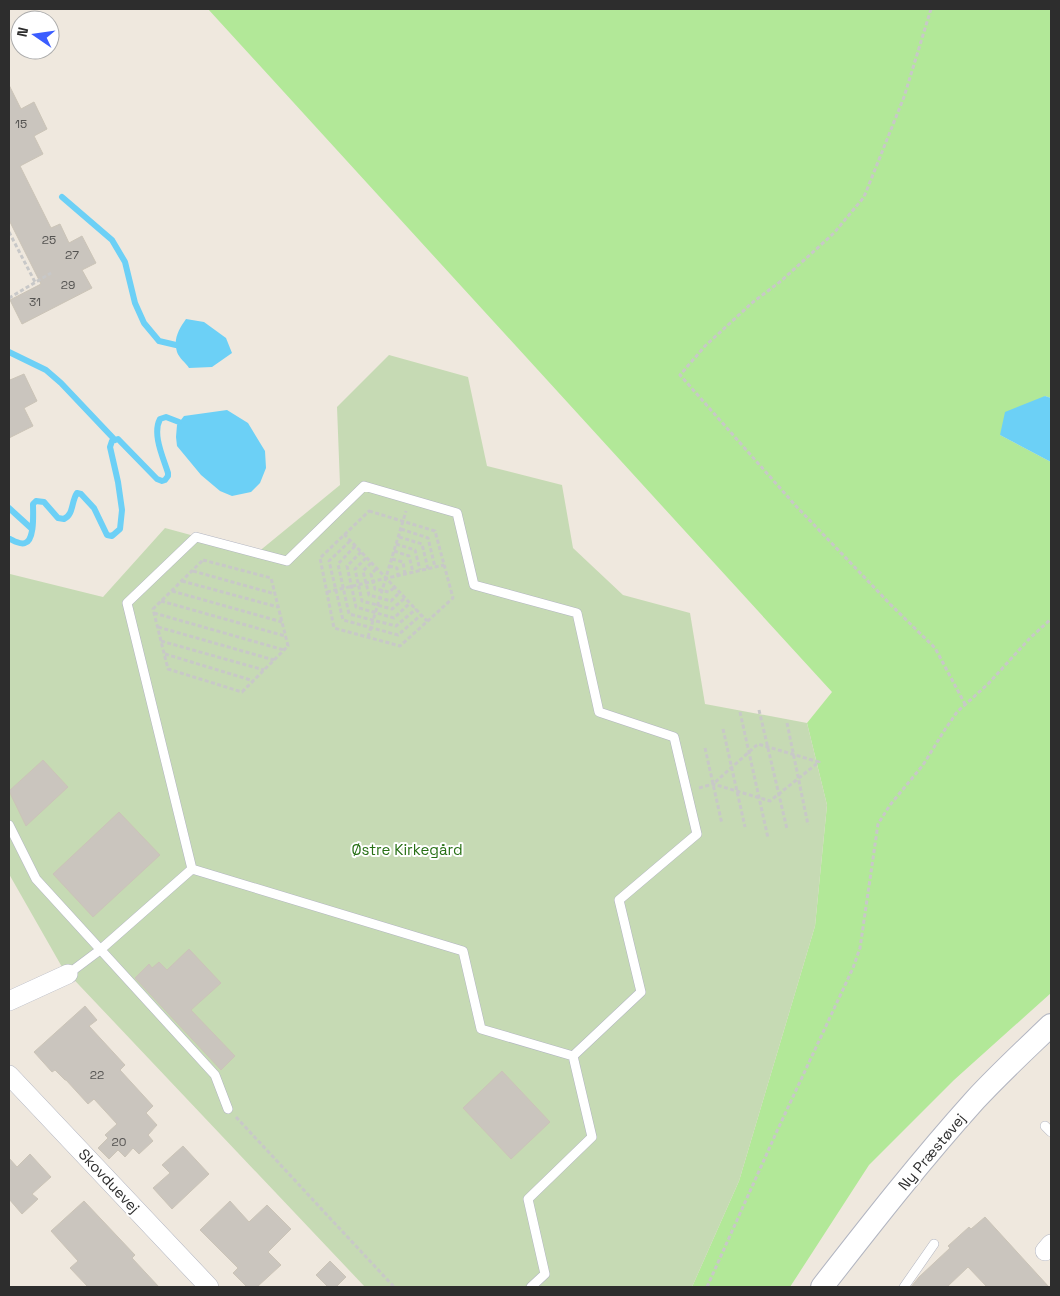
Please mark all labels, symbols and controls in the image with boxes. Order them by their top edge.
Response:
north arrow [10,10,60,60]
text: N [13,25,32,39]
house number: 15 [15,116,27,132]
house number: 25 [42,232,56,248]
house number: 27 [65,247,79,263]
house number: 29 [61,277,75,293]
house number: 31 [29,294,41,310]
park label: Østre Kirkegård [351,840,463,859]
house number: 22 [90,1067,104,1083]
street label: Ny Præstøvej [894,1109,969,1194]
house number: 20 [112,1134,126,1150]
street label: Skovduevej [75,1144,144,1217]

